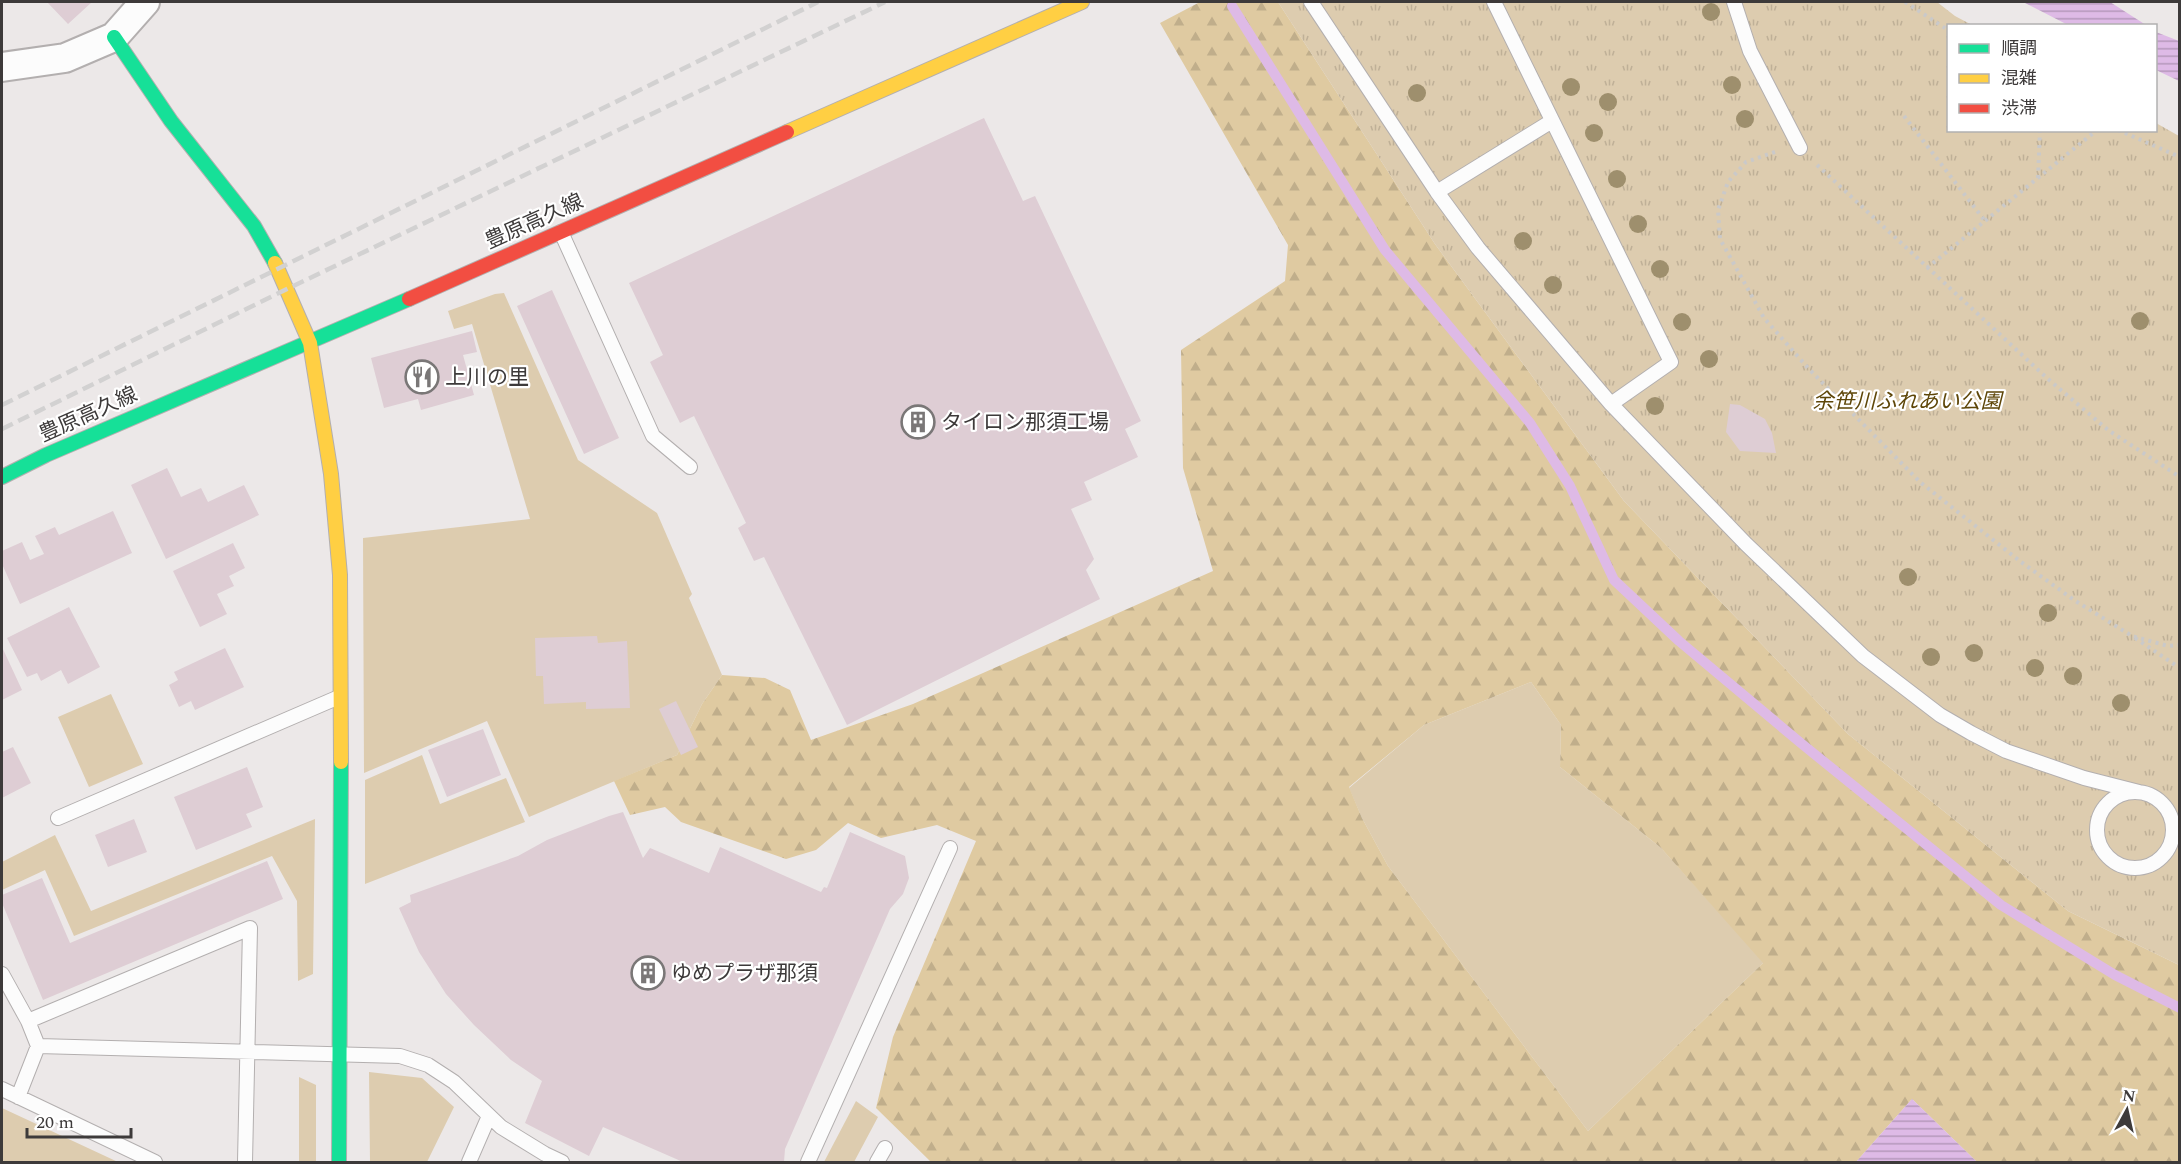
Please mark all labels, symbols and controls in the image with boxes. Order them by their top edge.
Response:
legend [1947,24,2157,132]
text: 順調 [2001,35,2037,62]
text: 混雑 [2001,65,2037,92]
text: 渋滞 [2001,95,2037,122]
street label: 豊原高久線 [480,186,589,258]
restaurant icon: 上川の里 [404,359,440,395]
place label: 上川の里 [445,362,529,394]
street label: 豊原高久線 [34,379,143,451]
park label: 余笹川ふれあい公園 [1813,386,2004,418]
building icon: タイロン那須工場 [900,404,936,440]
place label: タイロン那須工場 [941,407,1109,439]
building icon: ゆめプラザ那須 [630,955,666,991]
place label: ゆめプラザ那須 [671,958,818,990]
north arrow [2097,1080,2157,1140]
text: N [2121,1083,2137,1109]
scale bar [27,1101,130,1139]
text: 20 m [36,1109,74,1136]

